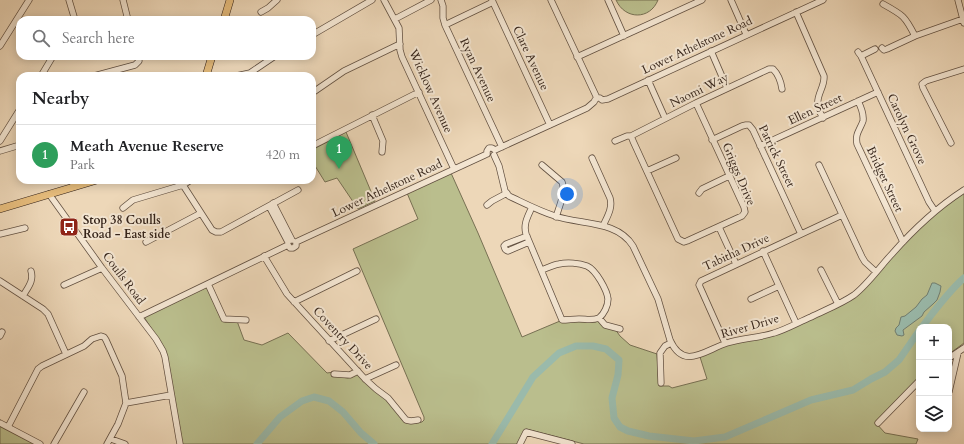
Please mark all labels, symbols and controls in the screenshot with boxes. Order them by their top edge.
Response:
street label: Lower Athelstone Road [639,12,755,78]
search box [16,16,316,60]
street label: Clare Avenue [509,23,553,93]
icon: search [30,27,52,49]
text: Search here [62,28,135,48]
street label: Ryan Avenue [456,35,500,105]
street label: Wicklow Avenue [405,46,457,135]
street label: Naomi Way [667,69,732,111]
text: Nearby [32,87,89,110]
street label: Ellen Street [785,89,845,128]
street label: Carolyn Grove [884,91,930,167]
street label: Patrick Street [755,122,799,190]
text: Meath Avenue Reserve [70,136,224,156]
pin: 1 [326,136,352,169]
street label: Griggs Drive [719,140,759,208]
street label: Bridget Street [863,144,907,214]
text: 1 [42,146,48,164]
text: 420 m [266,146,300,164]
street label: Lower Athelstone Road [329,155,445,221]
text: Park [70,156,95,174]
your location [557,184,577,204]
place label: Stop 38 Coulls Road - East side [83,212,170,242]
bus stop icon: Stop 38 Coulls Road - East side [58,216,80,238]
street label: Tabitha Drive [700,230,772,274]
street label: Coulls Road [99,248,149,308]
street label: Coventry Drive [310,303,376,373]
street label: River Drive [719,310,781,342]
map controls [916,324,952,432]
button: + [916,324,952,360]
button: − [916,360,952,396]
button: layers [916,396,952,432]

